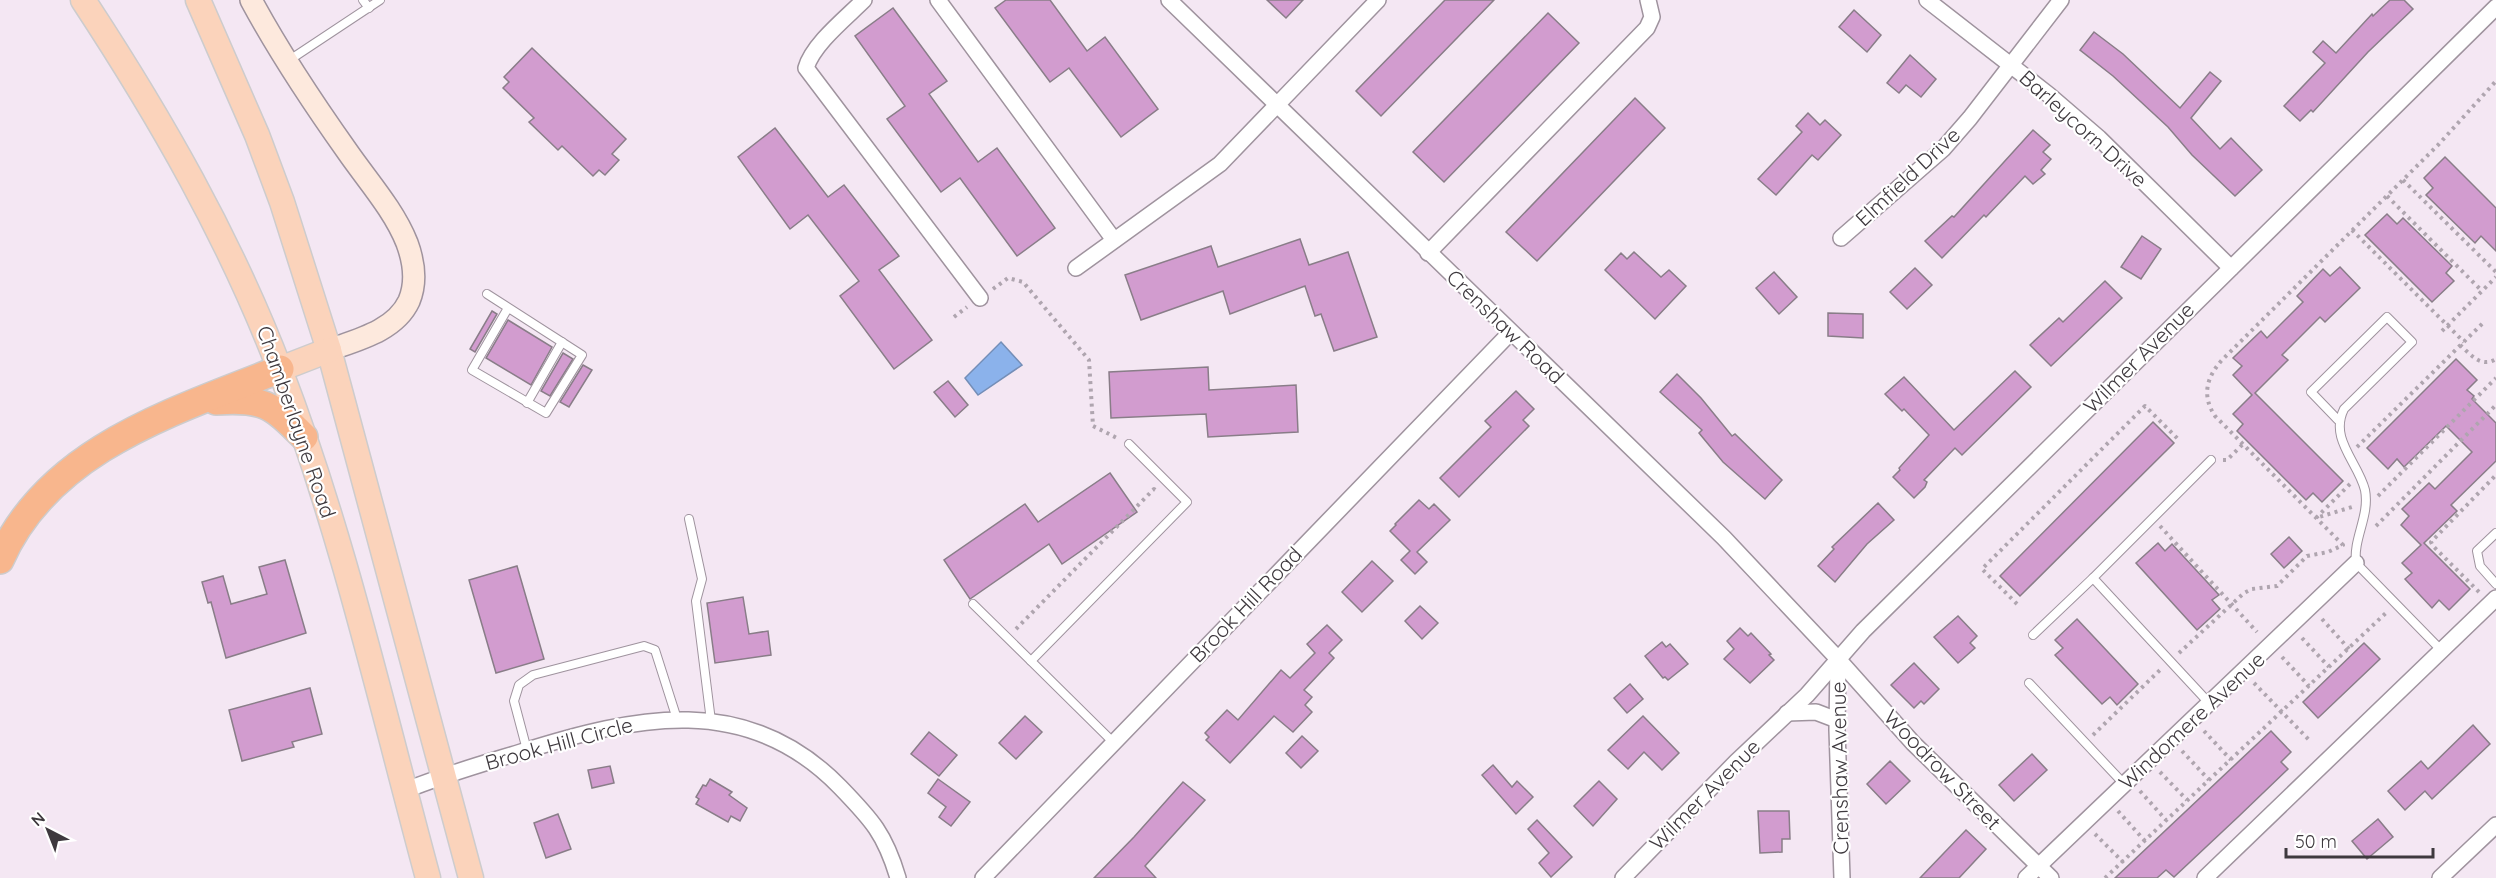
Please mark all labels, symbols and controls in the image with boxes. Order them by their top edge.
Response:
street label: Barleycorn Drive [2014,64,2153,192]
street label: Elmfield Drive [1850,121,1965,231]
street label: Crenshaw Road [1442,264,1570,389]
street label: Wilmer Avenue [2077,296,2199,418]
street label: Chamberlayne Road [252,322,342,521]
street label: Brook Hill Road [1184,541,1307,668]
street label: Windomere Avenue [2113,646,2270,795]
street label: Crenshaw Avenue [1824,681,1854,855]
street label: Woodrow Street [1879,704,2007,835]
street label: Brook Hill Circle [482,711,635,775]
street label: Wilmer Avenue [1643,733,1765,855]
north arrow [18,800,78,860]
text: N [27,807,49,830]
scale bar [2286,821,2433,859]
text: 50 m [2295,830,2337,853]

